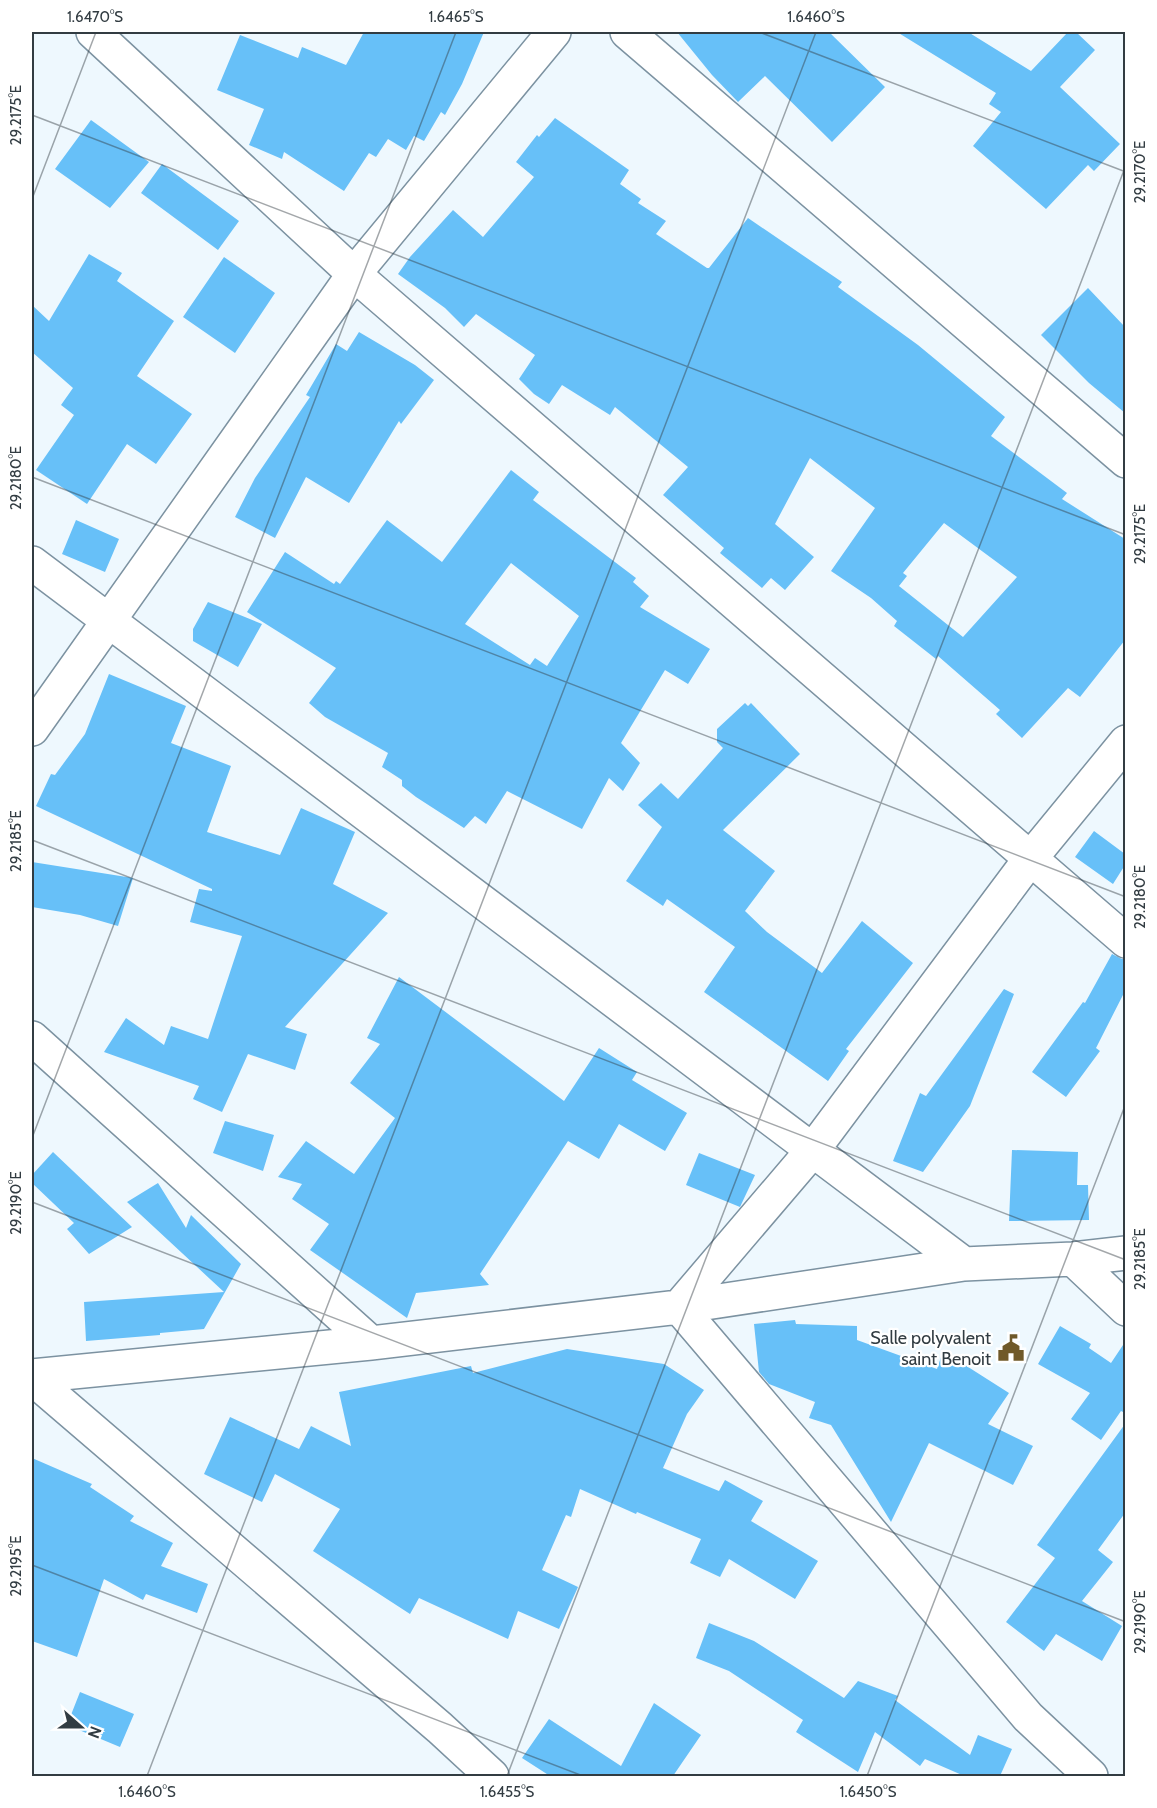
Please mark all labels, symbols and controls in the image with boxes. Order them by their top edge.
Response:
text: 1.6470°S [67,8,123,26]
text: 1.6465°S [429,8,484,26]
text: 1.6460°S [787,8,845,26]
text: 29.2175°E [7,85,25,145]
text: 29.2170°E [1131,141,1149,203]
text: 29.2180°E [7,446,25,510]
text: 29.2175°E [1131,504,1149,564]
text: 29.2185°E [7,810,25,872]
text: 29.2180°E [1131,865,1149,929]
text: 29.2190°E [7,1171,25,1235]
text: 29.2185°E [1131,1228,1149,1290]
place label: Salle polyvalent saint Benoit [870,1327,991,1370]
public building icon: Salle polyvalent saint Benoit [996,1333,1026,1363]
text: 29.2195°E [7,1535,25,1597]
text: 29.2190°E [1131,1590,1149,1654]
north arrow [51,1697,111,1757]
text: N [84,1724,105,1741]
text: 1.6460°S [118,1783,176,1801]
text: 1.6455°S [480,1783,535,1801]
text: 1.6450°S [840,1783,897,1801]

